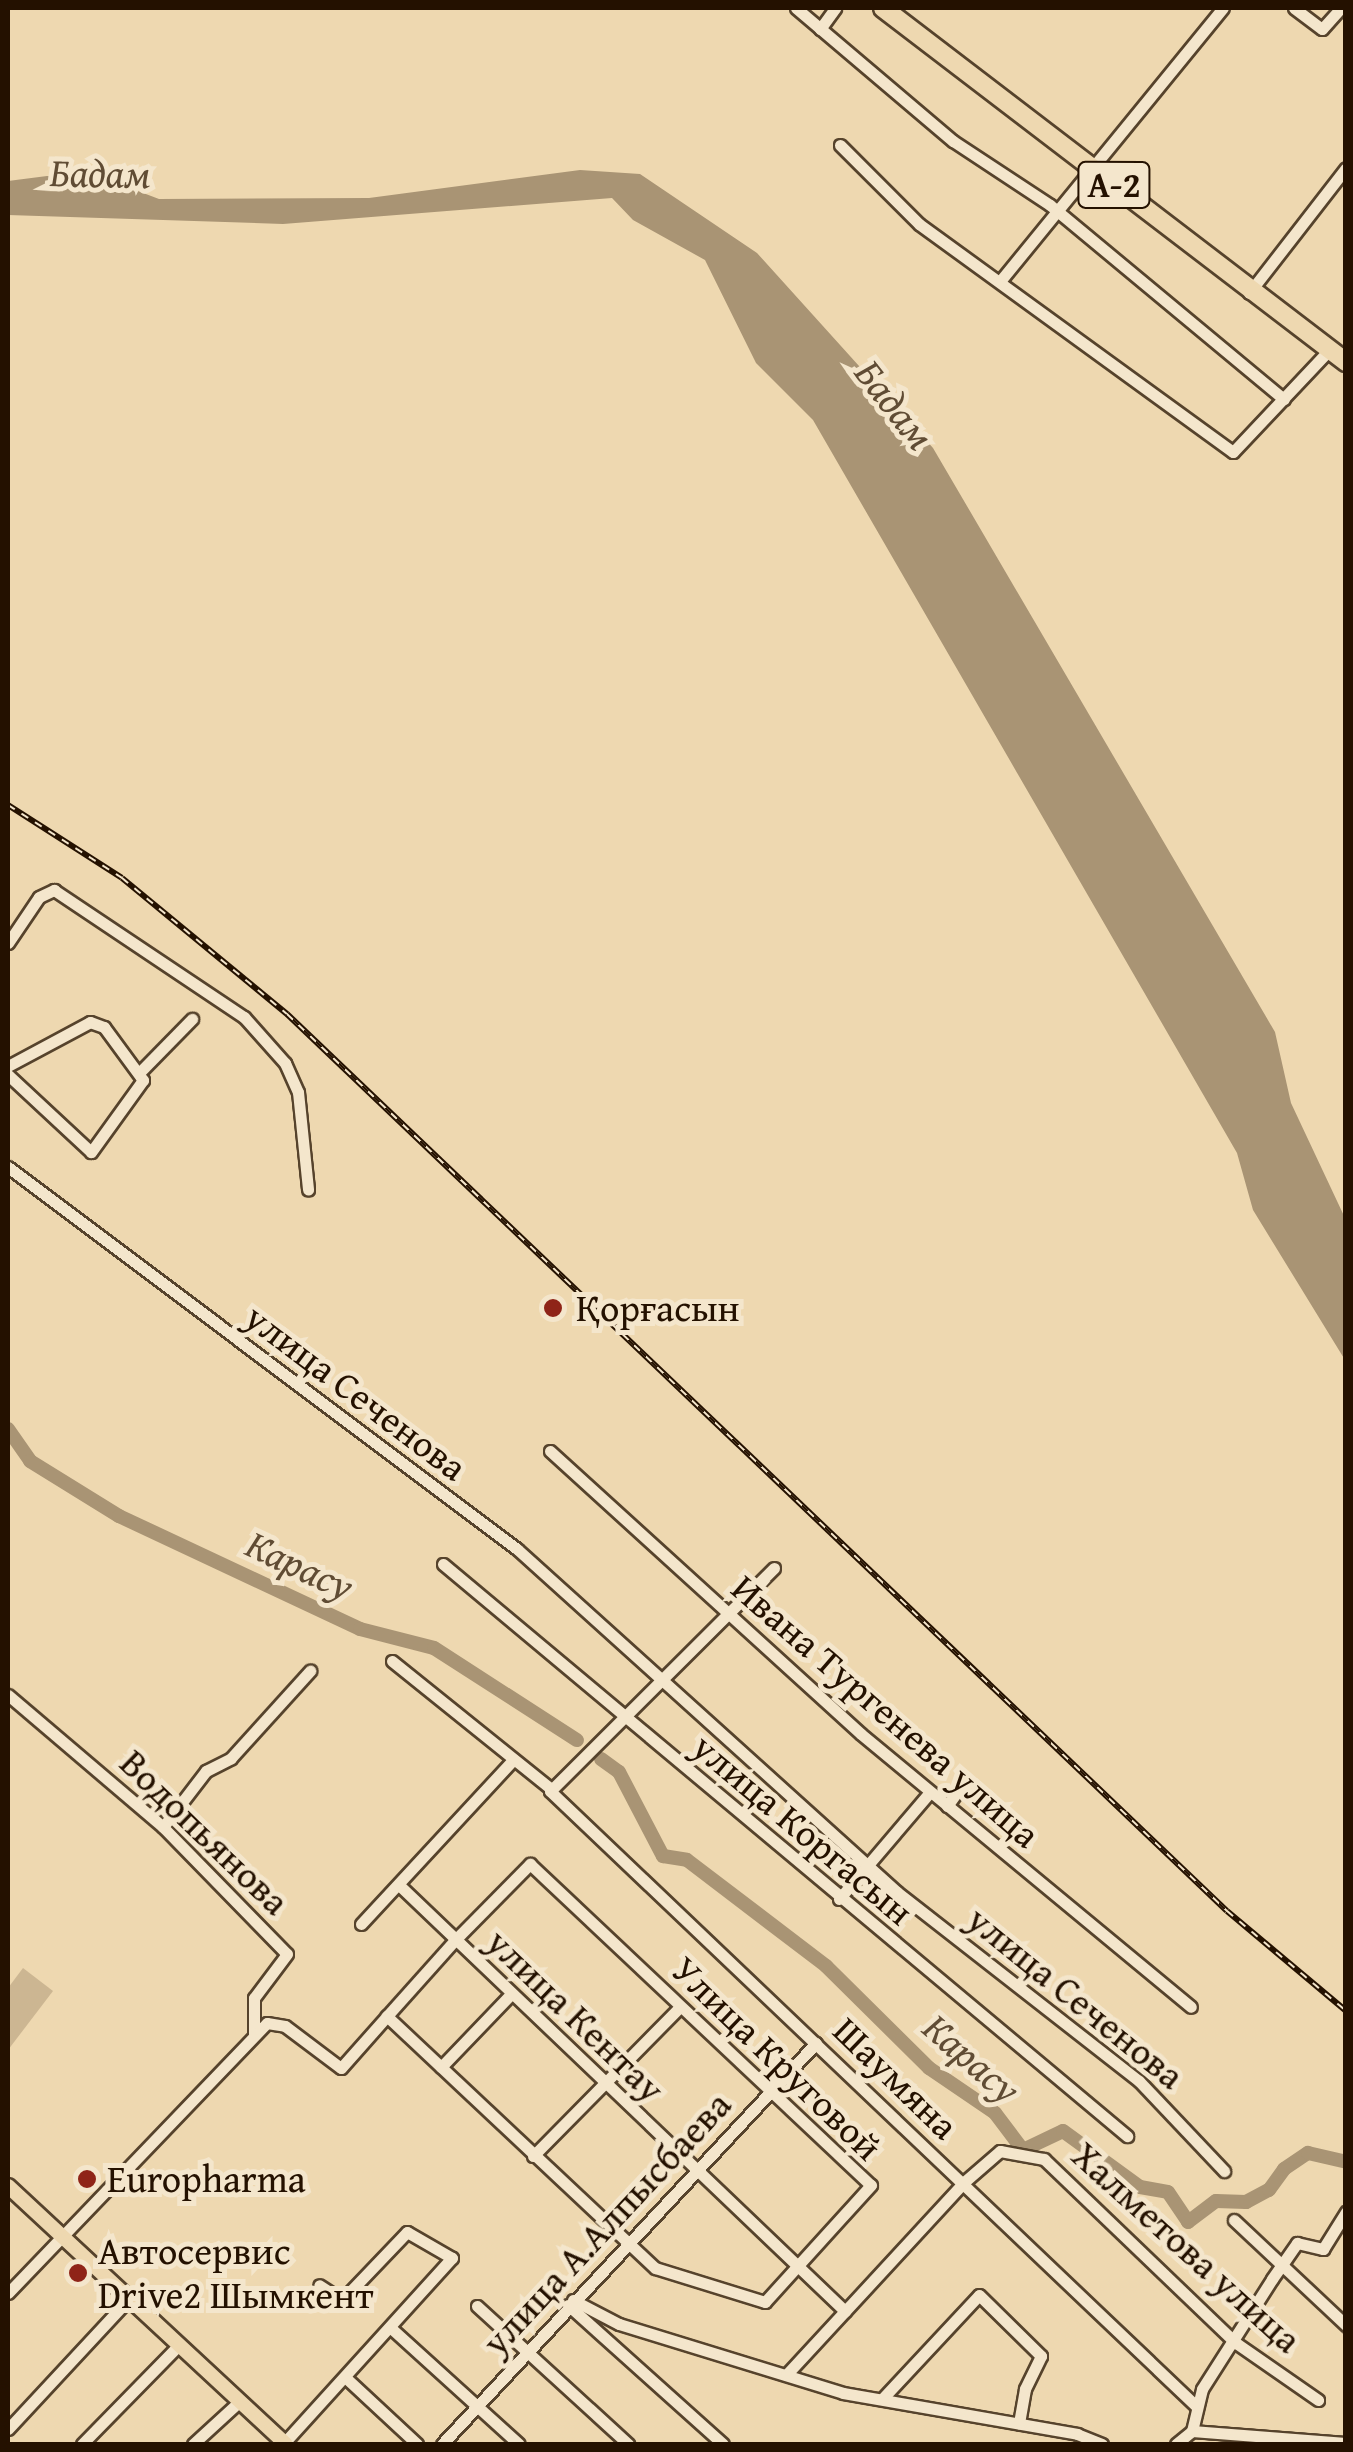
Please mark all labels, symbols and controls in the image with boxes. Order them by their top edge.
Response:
water label: Бадам [49,148,151,198]
road number: A-2 [1076,155,1152,215]
water label: Бадам [845,350,945,458]
place label: Қорғасын [576,1285,740,1331]
street label: улица Сеченова [236,1294,476,1490]
marker: Қорғасын [540,1295,566,1321]
water label: Карасу [239,1519,361,1611]
street label: Ивана Тургенева улица [723,1565,1049,1857]
street label: улица Коргасын [683,1724,923,1934]
street label: Водопьянова [111,1740,299,1924]
street label: улица Сеченова [958,1896,1194,2098]
street label: улица Кентау [477,1919,675,2111]
street label: Улица Круговой [663,1946,891,2170]
water label: Карасу [914,2003,1030,2113]
street label: Шаумяна [824,2008,968,2148]
street label: улица А.Алпысбаева [472,2082,740,2364]
street label: Халметова улица [1063,2132,1311,2362]
place label: Europharma [107,2156,306,2202]
marker: Europharma [76,2168,98,2190]
place label: Автосервис Drive2 Шымкент [98,2228,374,2318]
marker: Автосервис Drive2 Шымкент [67,2262,89,2284]

